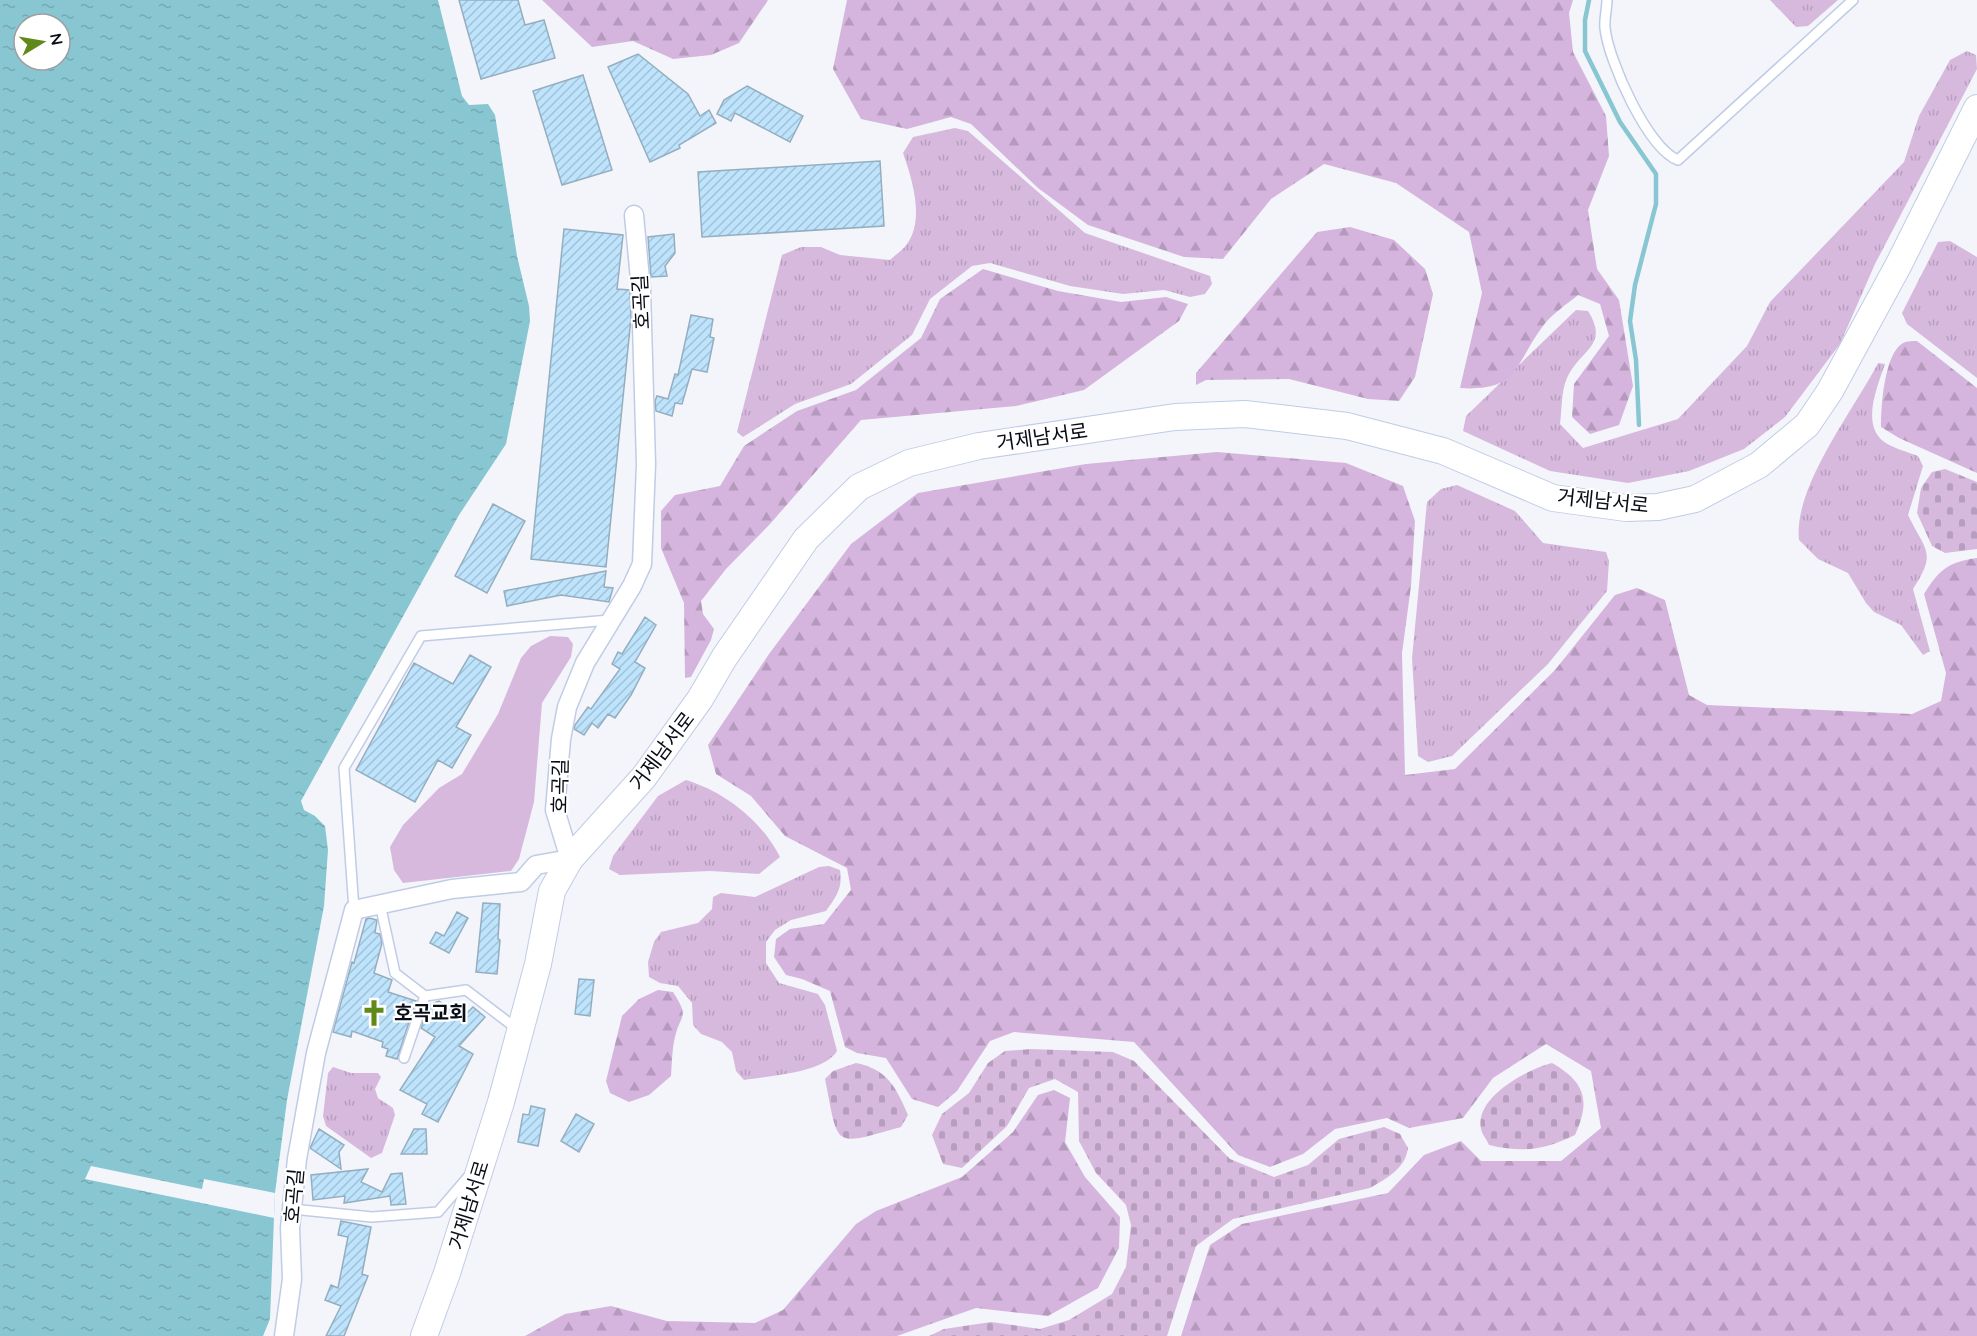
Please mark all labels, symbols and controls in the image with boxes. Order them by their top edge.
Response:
north arrow [12,12,72,72]
text: N [46,31,68,47]
street label: 호곡길 [627,274,654,330]
street label: 거제남서로 [995,418,1089,455]
street label: 거제남서로 [1556,483,1650,518]
street label: 거제남서로 [624,706,699,795]
street label: 호곡길 [547,758,572,814]
church icon: 호곡교회 [359,998,389,1028]
place label: 호곡교회 [394,1000,468,1025]
street label: 거제남서로 [443,1157,494,1252]
street label: 호곡길 [279,1167,308,1225]

